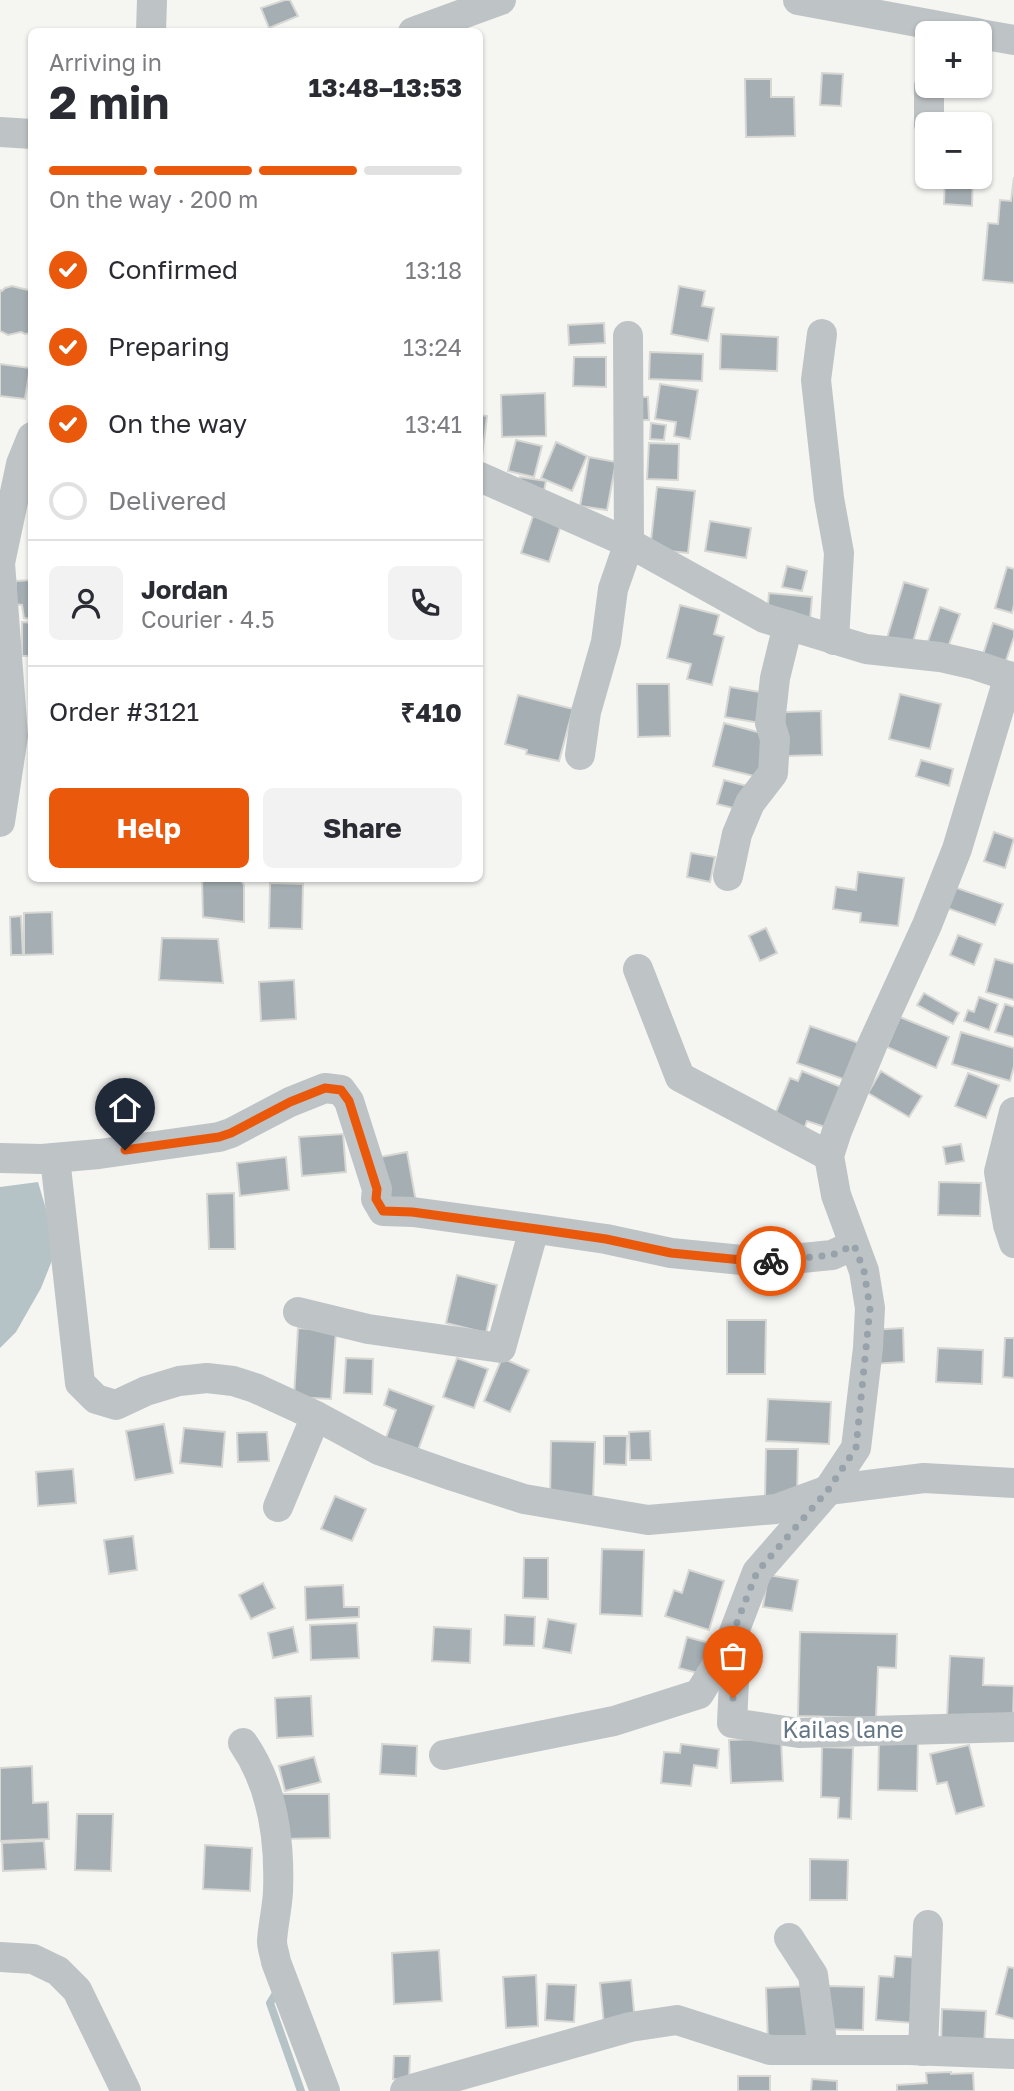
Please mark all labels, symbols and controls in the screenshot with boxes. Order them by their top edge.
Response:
map controls [915,21,992,189]
button: + [915,21,992,98]
text: Arriving in [49,48,162,76]
text: 13:48–13:53 [308,72,462,103]
text: 2 min [49,74,169,129]
button: − [915,112,992,189]
text: On the way · 200 m [49,185,258,213]
icon: check [49,251,87,289]
text: Confirmed [108,254,238,285]
text: 13:18 [405,256,462,284]
icon: check [49,328,87,366]
text: Preparing [108,331,230,362]
text: 13:24 [403,333,462,361]
icon: check [49,405,87,443]
text: On the way [108,408,247,439]
text: 13:41 [405,410,462,438]
text: Delivered [108,485,227,516]
button: person [49,566,123,640]
button: phone [388,566,462,640]
text: Jordan [141,574,228,605]
text: Courier · 4.5 [141,605,274,633]
text: Order #3121 [49,696,199,727]
text: ₹410 [401,697,462,728]
button: Help [49,788,249,868]
button: Share [263,788,462,868]
pin [95,1078,155,1150]
icon: home [106,1089,144,1127]
courier [736,1226,806,1296]
icon: bike [752,1242,790,1280]
pin [703,1626,763,1698]
icon: bag [714,1637,752,1675]
street label: Kailas lane [783,1715,903,1743]

